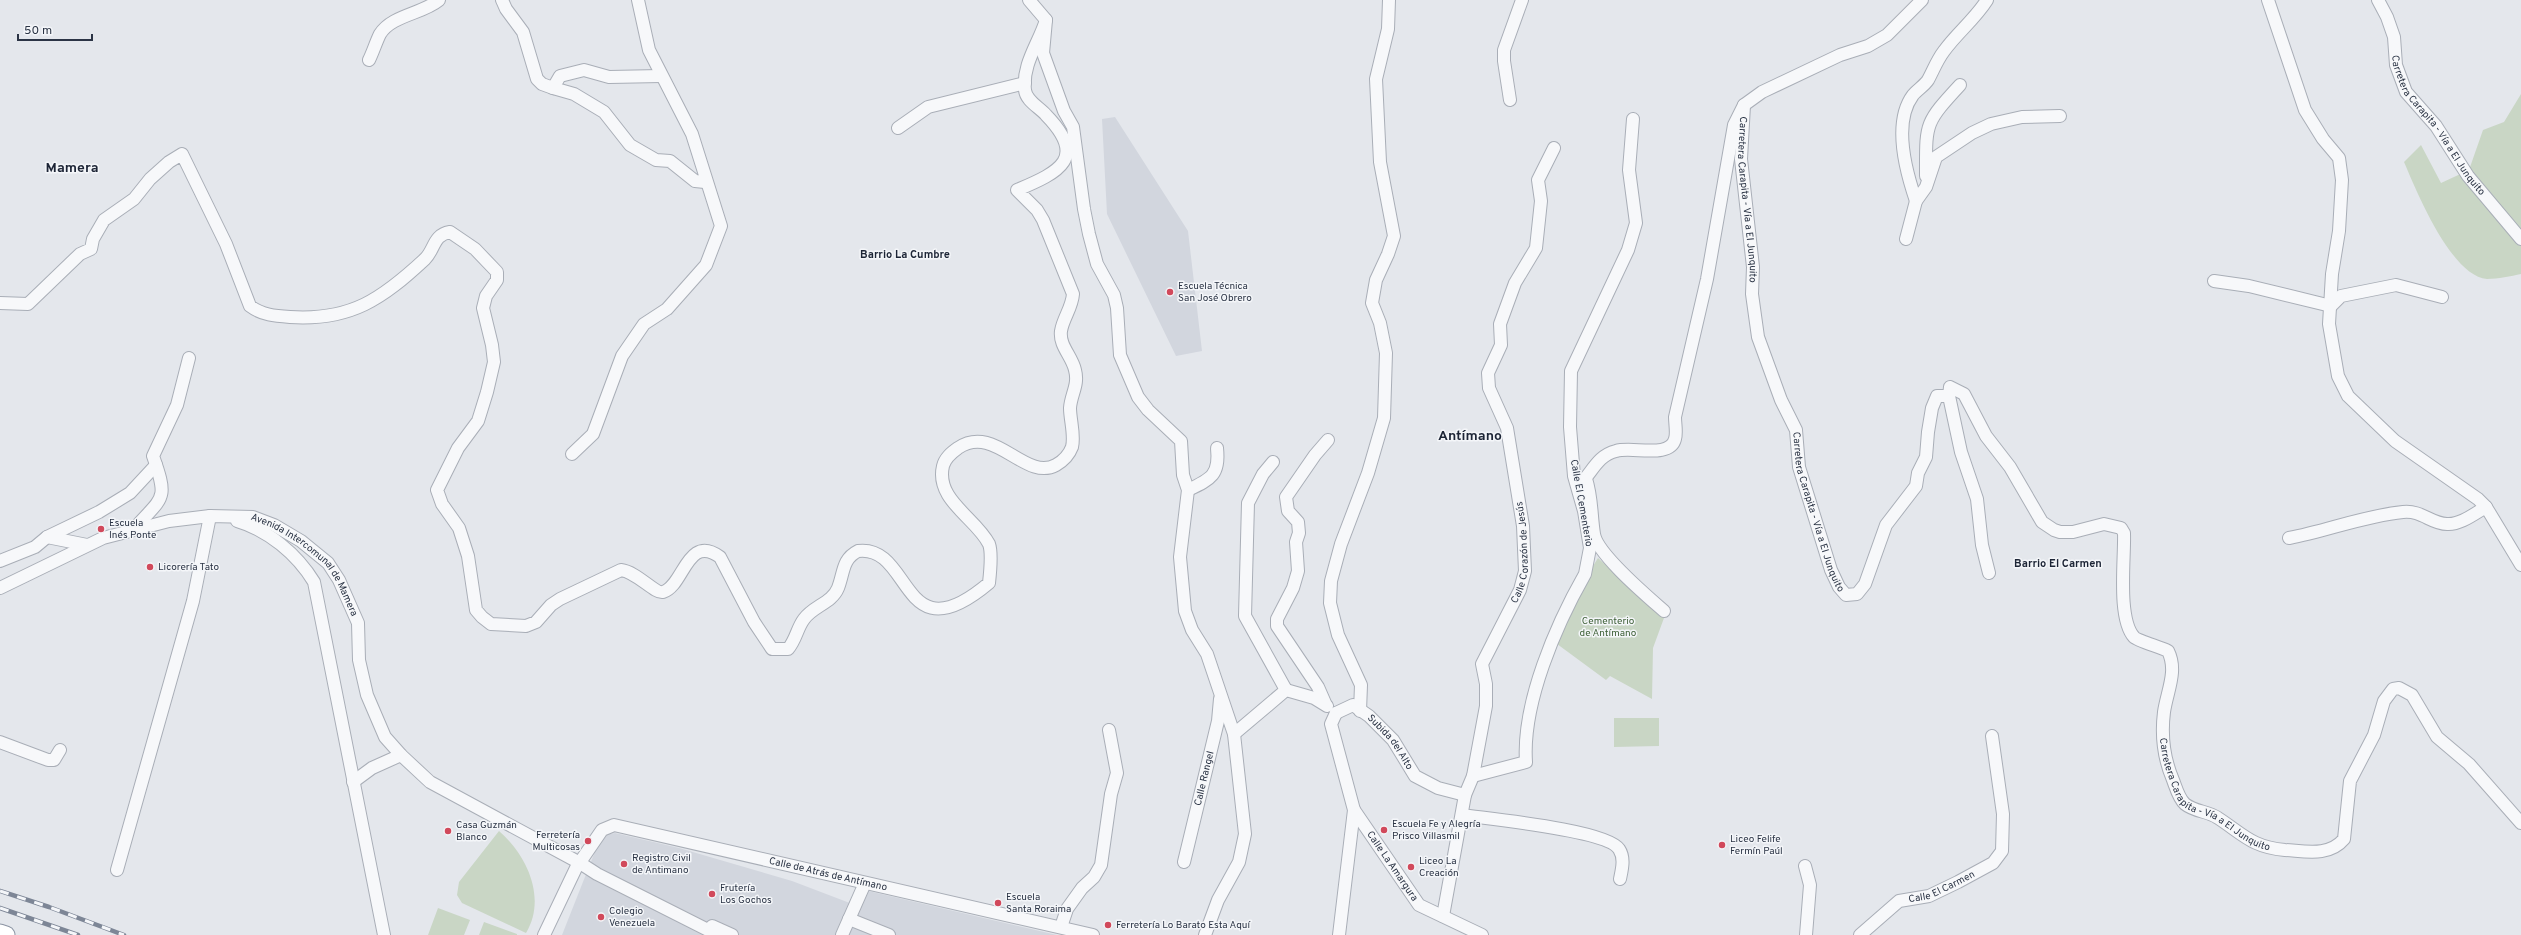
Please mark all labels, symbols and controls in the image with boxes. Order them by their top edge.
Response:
scale bar [18,16,92,42]
text: 50 m [24,23,52,39]
street label: Carretera Carapita - Vía a El Junquito [2389,55,2488,198]
street label: Carretera Carapita - Vía a El Junquito [1734,116,1760,283]
district label: Mamera [46,160,98,177]
district label: Barrio La Cumbre [860,248,950,262]
place label: Escuela Técnica San José Obrero [1178,280,1252,305]
marker: Escuela Técnica San José Obrero [1165,287,1175,297]
district label: Antímano [1438,428,1502,445]
street label: Carretera Carapita - Vía a El Junquito [1790,431,1847,595]
street label: Calle El Cementerio [1567,458,1595,548]
street label: Calle Corazón de Jesús [1508,500,1532,605]
street label: Avenida Intercomunal de Mamera [249,510,361,618]
place label: Escuela Inés Ponte [109,517,156,542]
marker: Escuela Inés Ponte [96,524,106,534]
district label: Barrio El Carmen [2014,557,2102,571]
place label: Licorería Tato [158,561,219,574]
marker: Licorería Tato [145,562,155,572]
park label: Cementerio de Antímano [1580,615,1637,640]
street label: Subida del Alto [1364,711,1416,772]
street label: Carretera Carapita - Vía a El Junquito [2157,737,2272,854]
street label: Calle Rangel [1191,750,1217,807]
place label: Escuela Fe y Alegría Prisco Villasmil [1392,818,1481,843]
place label: Casa Guzmán Blanco [456,819,517,844]
marker: Escuela Fe y Alegría Prisco Villasmil [1379,825,1389,835]
marker: Casa Guzmán Blanco [443,826,453,836]
place label: Ferretería Multicosas [532,829,580,854]
street label: Calle La Amargura [1364,829,1421,904]
place label: Liceo Felife Fermín Paúl [1730,833,1783,858]
marker: Ferretería Multicosas [583,836,593,846]
marker: Liceo Felife Fermín Paúl [1717,840,1727,850]
place label: Registro Civil de Antimano [632,852,691,877]
street label: Calle de Atrás de Antímano [768,854,889,894]
place label: Liceo La Creación [1419,855,1459,880]
marker: Registro Civil de Antimano [619,859,629,869]
marker: Liceo La Creación [1406,862,1416,872]
street label: Calle El Carmen [1907,868,1977,906]
place label: Frutería Los Gochos [720,882,772,907]
marker: Frutería Los Gochos [707,889,717,899]
place label: Escuela Santa Roraima [1006,891,1071,916]
marker: Escuela Santa Roraima [993,898,1003,908]
place label: Colegio Venezuela [609,905,655,930]
marker: Colegio Venezuela [596,912,606,922]
place label: Ferretería Lo Barato Esta Aquí [1116,919,1251,932]
marker: Ferretería Lo Barato Esta Aquí [1103,920,1113,930]

